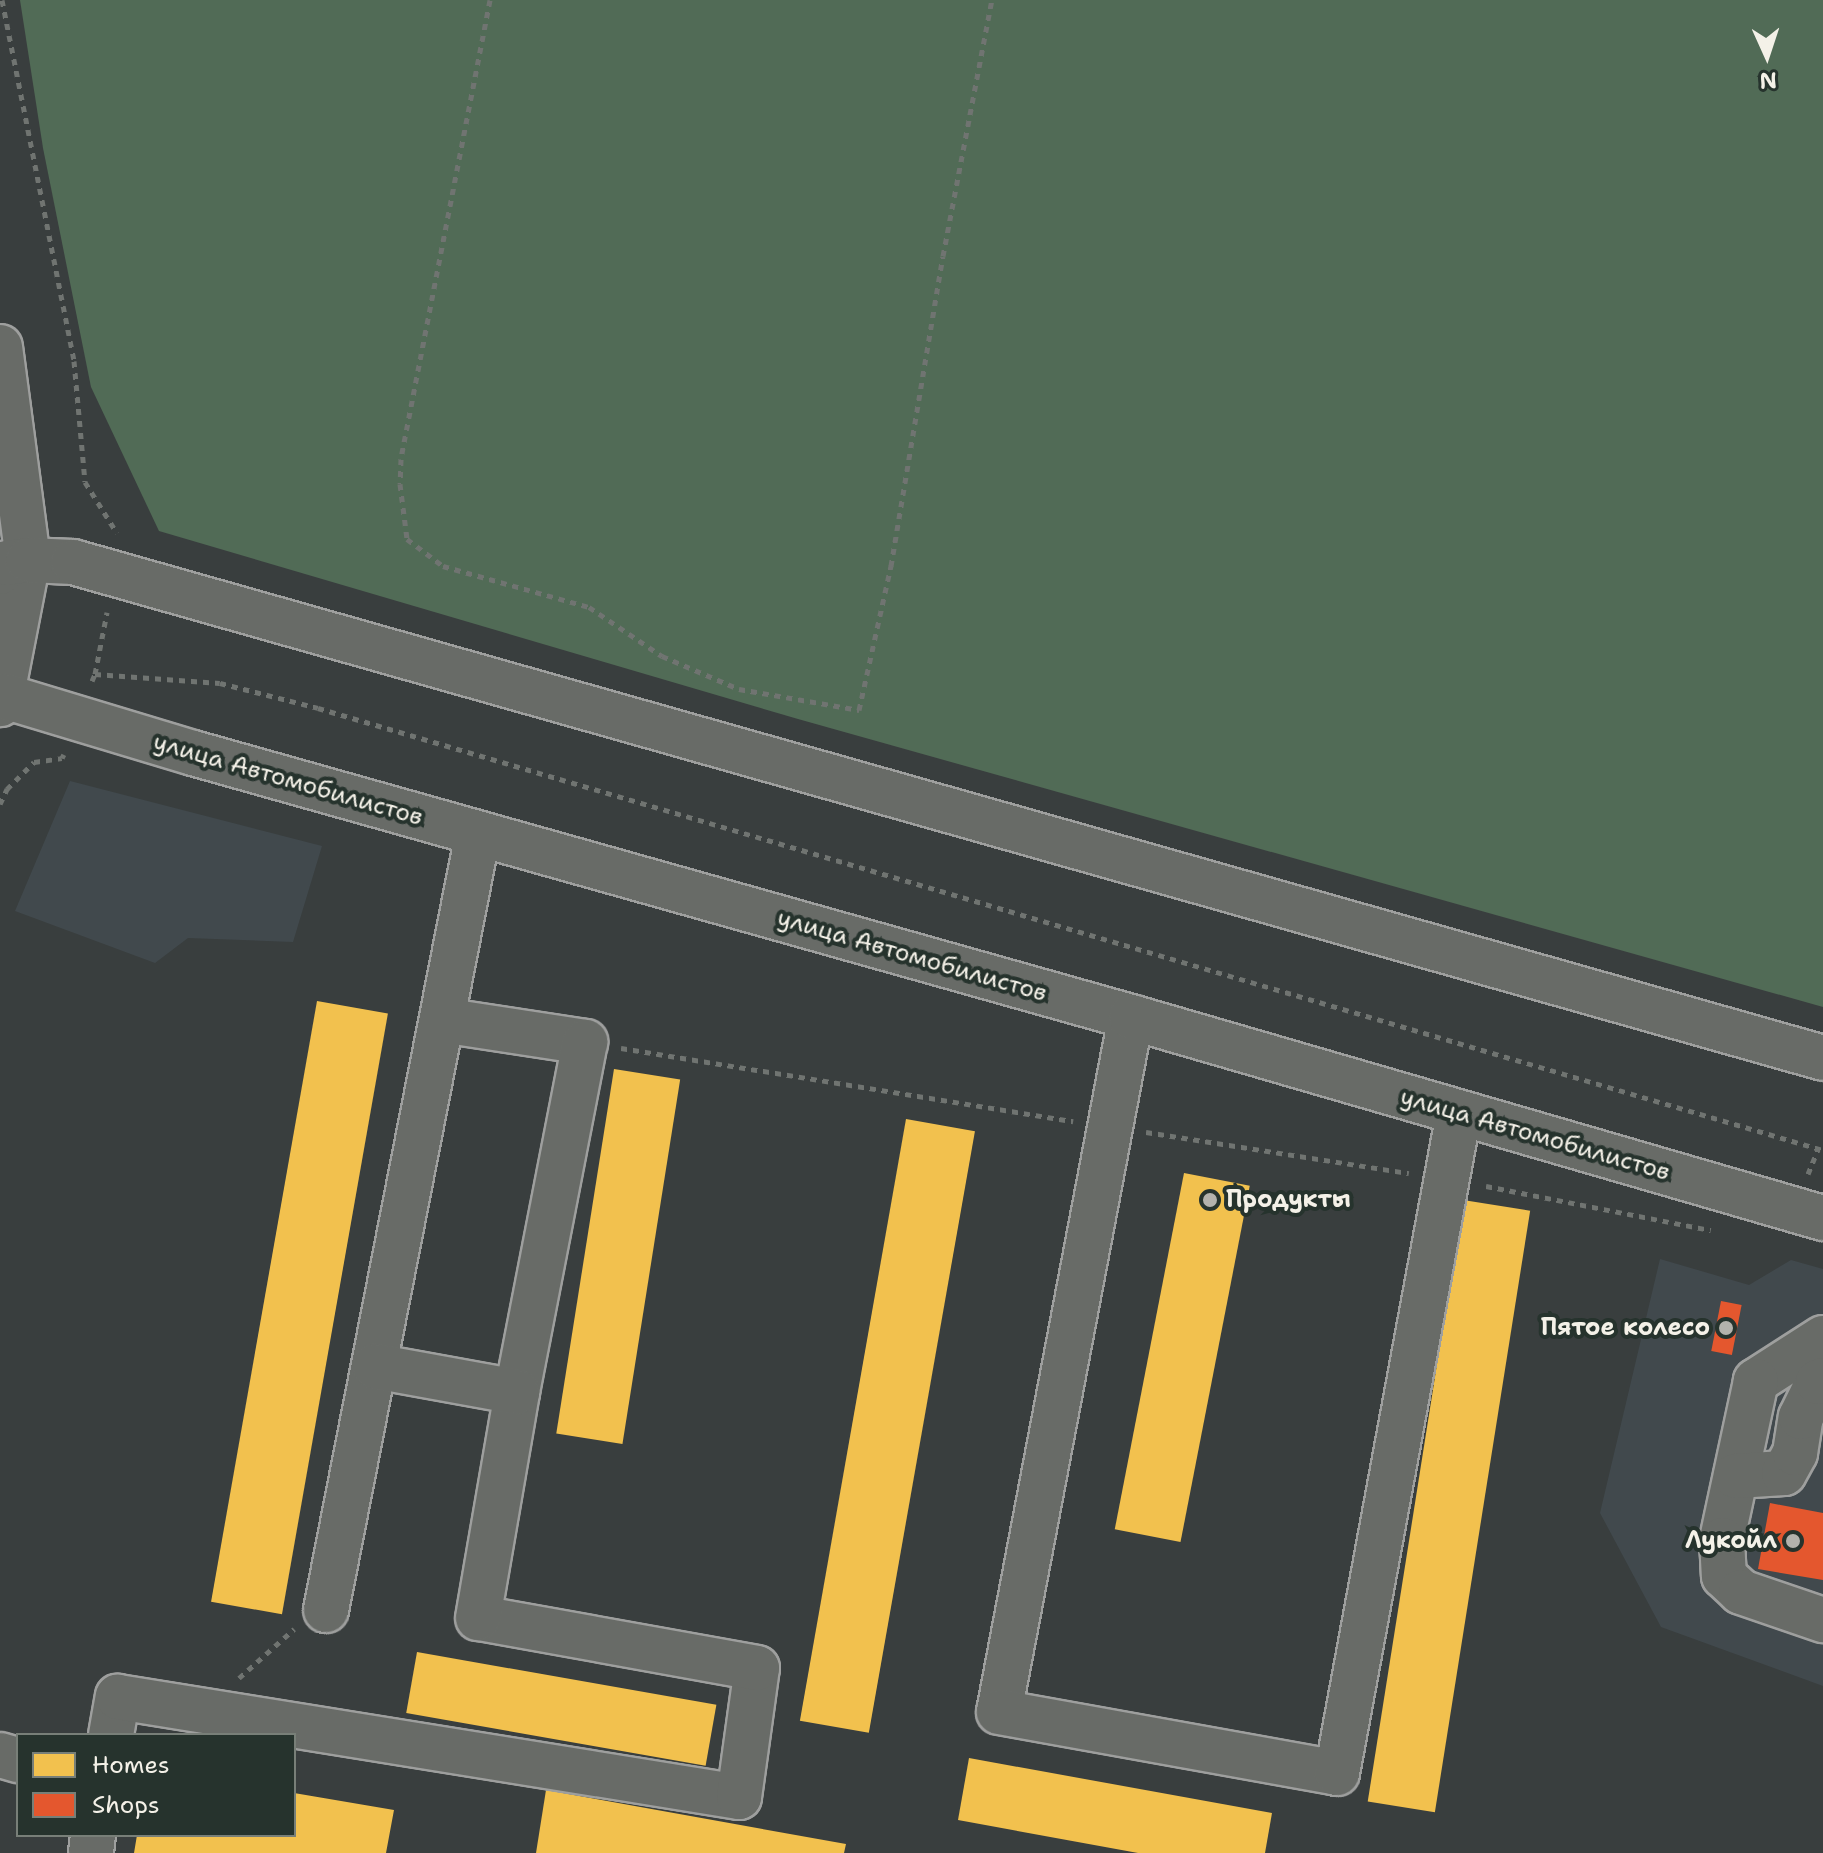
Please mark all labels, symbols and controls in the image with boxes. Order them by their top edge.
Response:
north arrow [1727,16,1807,96]
text: N [1759,66,1778,95]
street label: улица Автомобилистов [150,728,426,832]
street label: улица Автомобилистов [774,904,1050,1008]
street label: улица Автомобилистов [1397,1083,1673,1187]
place label: Продукты [1226,1186,1351,1214]
marker: Продукты [1201,1191,1219,1209]
place label: Пятое колесо [1541,1314,1710,1342]
marker: Пятое колесо [1717,1319,1735,1337]
place label: Лукойл [1685,1527,1777,1555]
marker: Лукойл [1784,1532,1802,1550]
legend [16,1733,296,1837]
text: Homes [92,1749,170,1781]
text: Shops [92,1789,160,1821]

